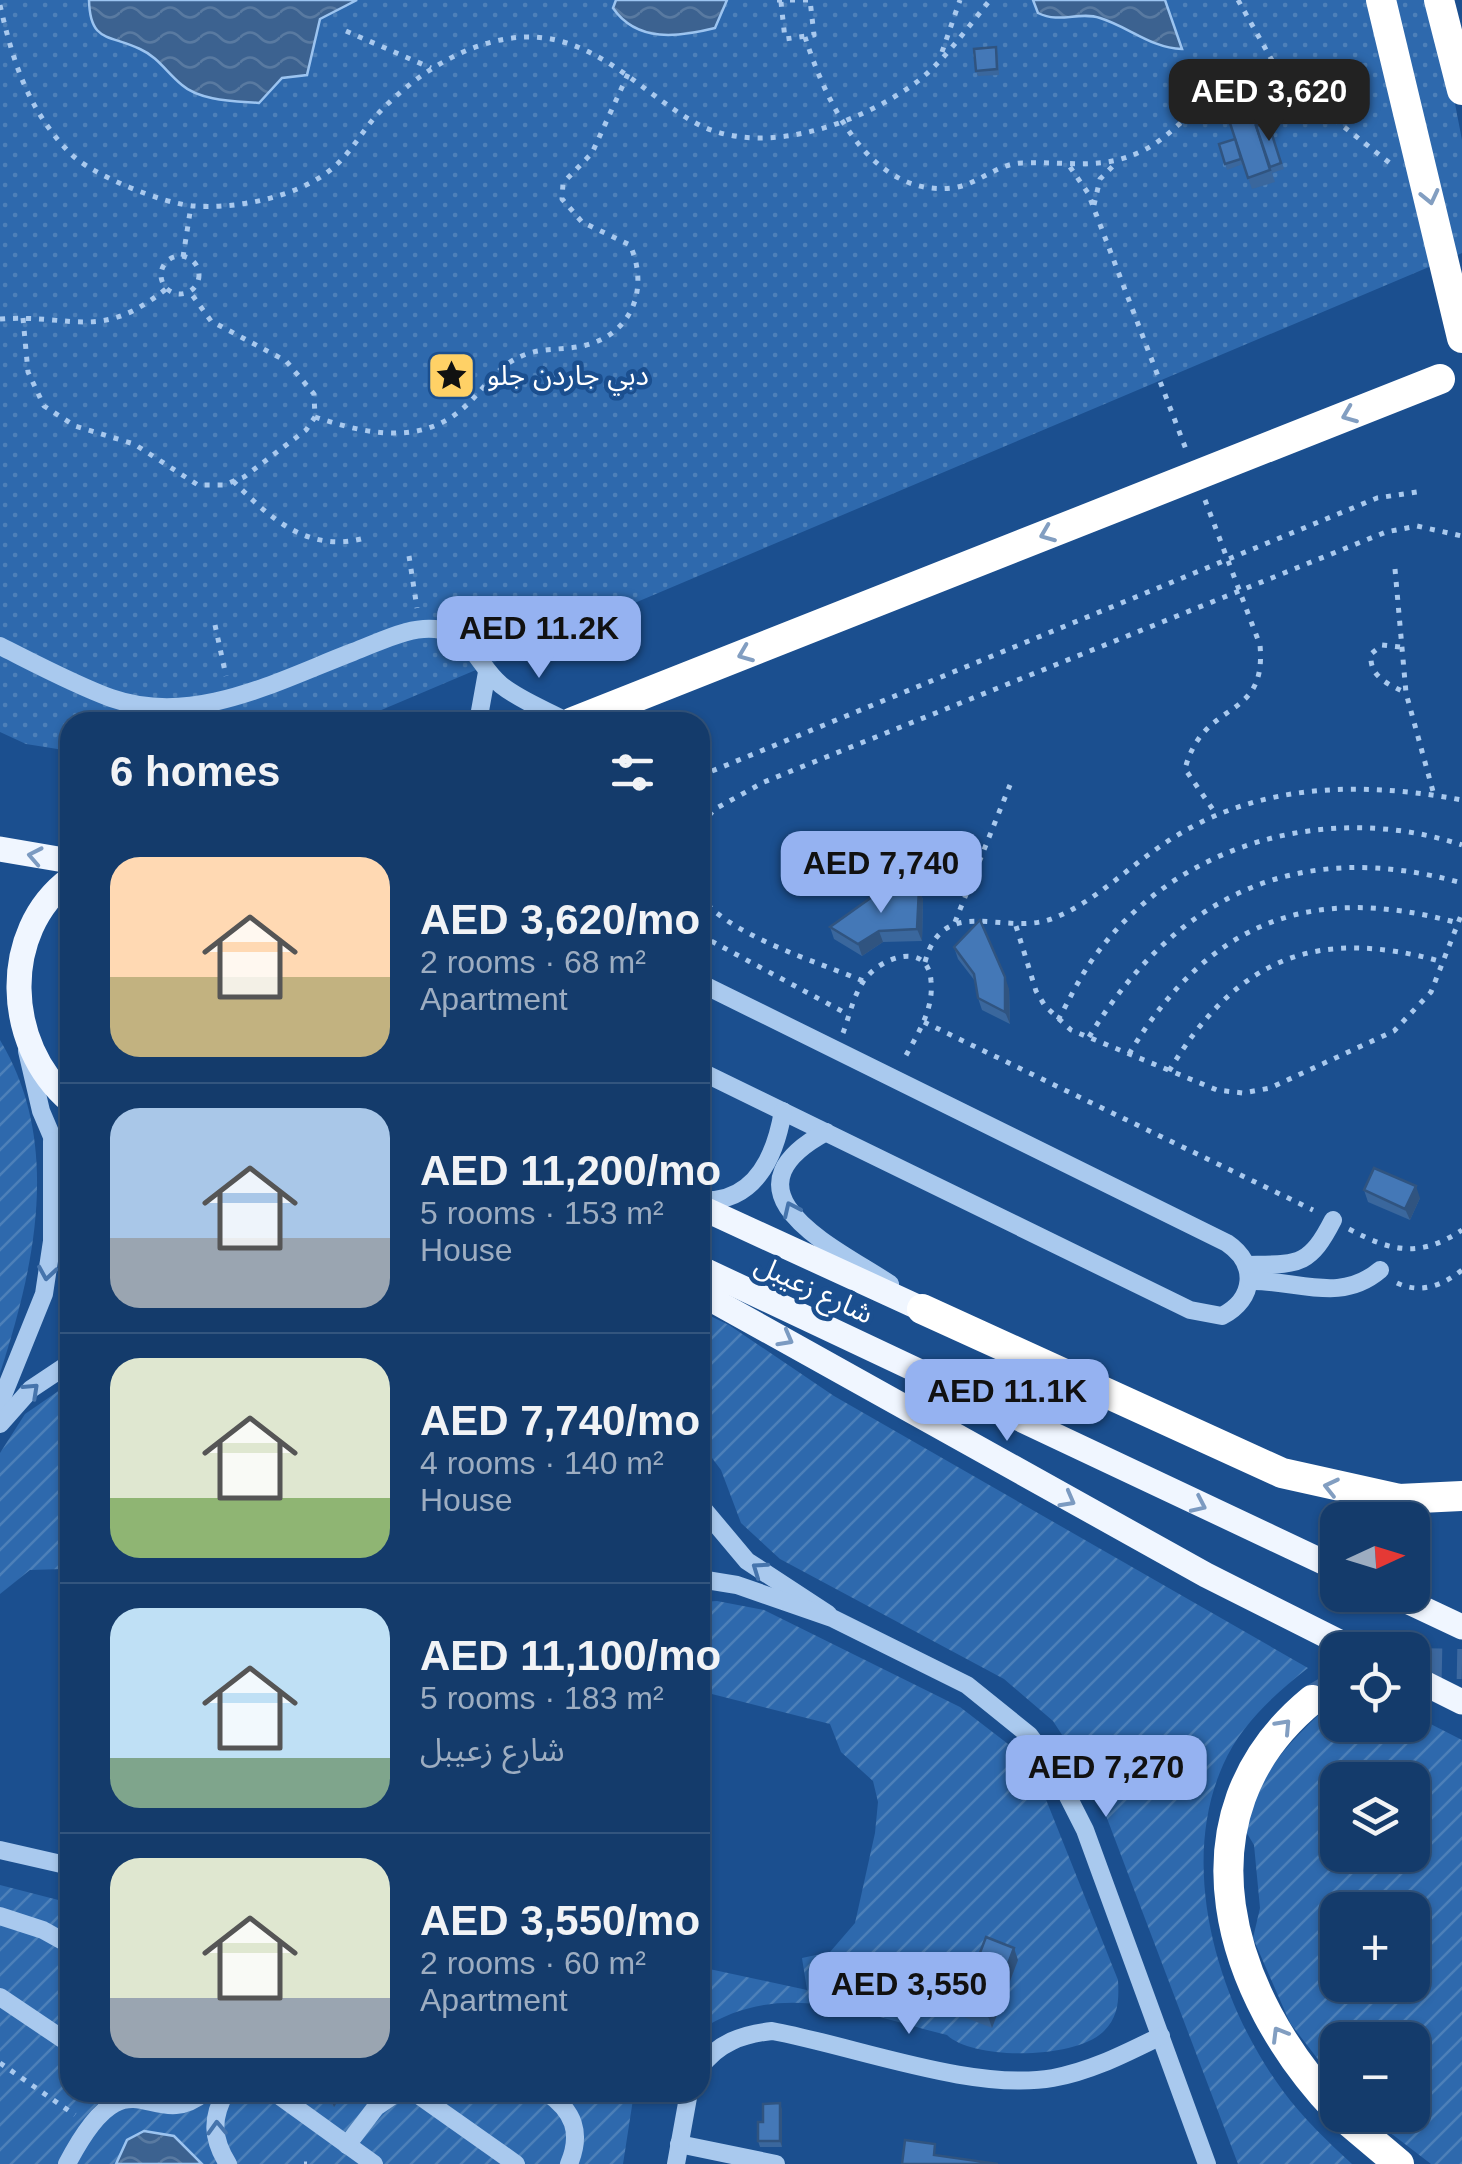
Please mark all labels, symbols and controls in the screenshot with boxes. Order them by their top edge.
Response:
pin: AED 3,620 [1155,59,1383,144]
text: AED 3,620 [1191,73,1347,109]
one-way arrow [1418,188,1439,205]
place icon: دبي جاردن جلو [426,349,478,401]
place label: دبي جاردن جلو [487,360,649,396]
one-way arrow [1341,403,1359,423]
one-way arrow [1039,523,1057,543]
pin: AED 11.2K [425,596,653,681]
text: AED 11.2K [459,610,619,646]
one-way arrow [737,643,755,663]
icon: filters [605,745,660,800]
text: 6 homes [110,748,280,795]
pin: AED 7,740 [767,831,995,916]
text: AED 7,740 [803,845,959,881]
one-way arrow [27,846,44,867]
text: AED 3,620/mo [420,896,700,943]
icon: home [190,897,310,1017]
text: 2 rooms · 68 m² [420,944,646,980]
text: Apartment [420,981,568,1017]
text: AED 11,200/mo [420,1147,721,1194]
icon: home [190,1148,310,1268]
text: 5 rooms · 153 m² [420,1195,664,1231]
one-way arrow [783,1202,803,1220]
text: House [420,1232,513,1268]
street label: شارع زعيبل [748,1248,878,1334]
one-way arrow [37,1264,58,1281]
one-way arrow [775,1327,793,1347]
pin: AED 11.1K [893,1359,1121,1444]
text: AED 11.1K [927,1373,1087,1409]
one-way arrow [20,1384,39,1402]
text: AED 7,740/mo [420,1397,700,1444]
icon: home [190,1398,310,1518]
text: 4 rooms · 140 m² [420,1445,664,1481]
one-way arrow [1323,1478,1340,1499]
text: House [420,1482,513,1518]
one-way arrow [1058,1487,1076,1507]
one-way arrow [1189,1493,1207,1513]
north arrow [1320,1502,1430,1612]
map controls [1320,1502,1430,2132]
one-way arrow [752,1563,770,1581]
text: AED 11,100/mo [420,1632,721,1679]
button: locate [1320,1632,1430,1742]
icon: home [190,1648,310,1768]
text: 5 rooms · 183 m² [420,1680,664,1716]
one-way arrow [1272,1719,1290,1738]
text: شارع زعيبل [420,1732,565,1768]
pin: AED 7,270 [992,1735,1220,1820]
text: AED 7,270 [1028,1749,1184,1785]
button: layers [1320,1762,1430,1872]
button: + [1320,1892,1430,2002]
text: AED 3,550/mo [420,1897,700,1944]
icon: home [190,1898,310,2018]
text: 2 rooms · 60 m² [420,1945,646,1981]
pin: AED 3,550 [795,1952,1023,2037]
text: AED 3,550 [831,1966,987,2002]
text: Apartment [420,1982,568,2018]
button: − [1320,2022,1430,2132]
one-way arrow [1272,2026,1291,2044]
one-way arrow [207,2120,228,2136]

